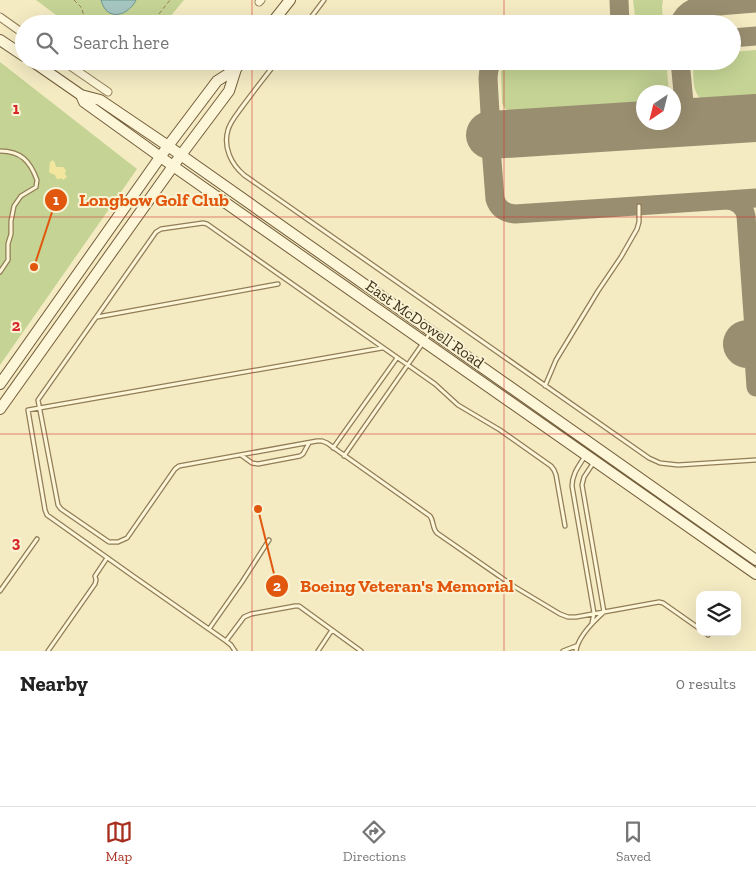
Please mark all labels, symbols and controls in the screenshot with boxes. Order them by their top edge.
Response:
search box [15,15,741,70]
icon: search [33,29,61,57]
text: Search here [73,31,169,54]
north arrow [636,85,681,130]
text: 1 [13,99,20,118]
callout: Longbow Golf Club [44,184,239,217]
text: Longbow Golf Club [79,189,229,211]
text: 1 [53,191,59,209]
street label: East McDowell Road [362,276,488,372]
text: 2 [12,316,21,335]
text: 3 [12,533,21,552]
callout: Boeing Veteran's Memorial [265,569,524,602]
text: Boeing Veteran's Memorial [300,575,514,597]
text: 2 [273,577,281,595]
map controls [696,591,741,636]
button: layers [696,591,741,636]
text: Nearby [20,671,88,696]
text: 0 results [676,674,736,693]
tab: Map [105,818,133,865]
tab: Directions [343,818,406,865]
tab: Saved [616,818,651,865]

